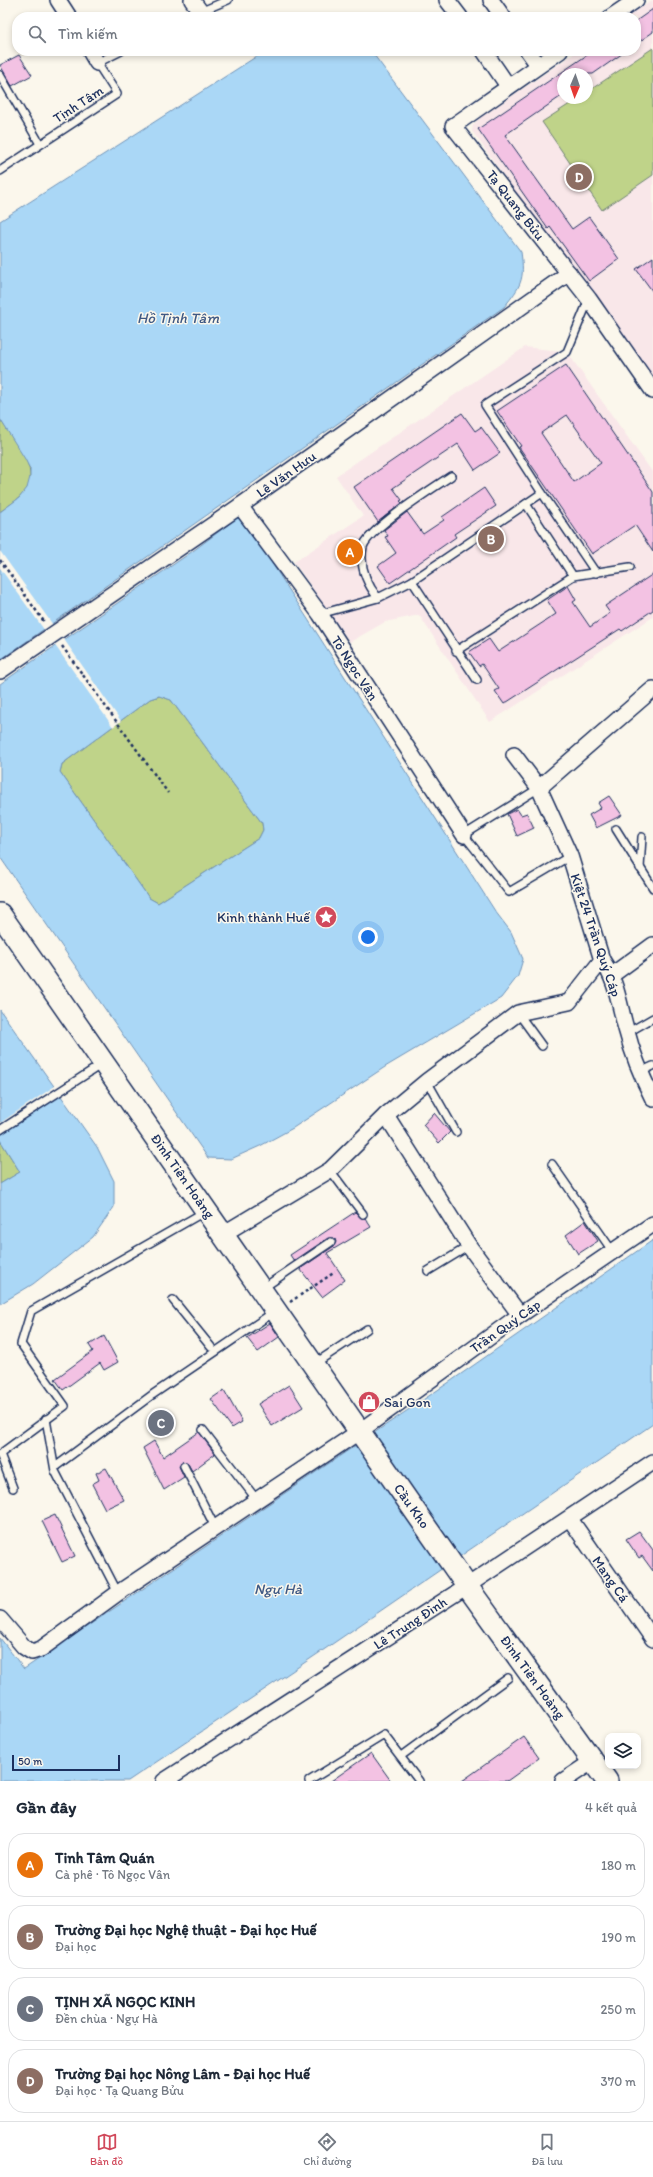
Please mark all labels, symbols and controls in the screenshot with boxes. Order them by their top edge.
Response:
search box [12,12,641,56]
icon: search [26,23,48,45]
text: Tìm kiếm [58,25,118,43]
north arrow [557,68,593,104]
street label: Tịnh Tâm [50,82,107,127]
pin: D [566,162,592,192]
street label: Tạ Quang Bửu [483,167,549,244]
water label: Hồ Tịnh Tâm [137,309,219,327]
street label: Lê Văn Hưu [253,447,320,501]
pin: B [478,524,504,554]
pin: A [337,537,363,567]
street label: Tô Ngọc Vân [327,633,382,704]
street label: Kiệt 24 Trần Quý Cáp [566,871,625,999]
place icon: Kinh thành Huế [313,904,339,930]
place label: Kinh thành Huế [217,909,310,926]
your location [358,927,378,947]
street label: Đinh Tiên Hoàng [147,1131,219,1223]
street label: Trần Quý Cáp [467,1296,544,1357]
shop icon: Sai Gon [356,1389,382,1415]
place label: Sai Gon [384,1394,431,1411]
pin: C [148,1408,174,1438]
street label: Cầu Kho [390,1481,433,1532]
street label: Mang Cá [588,1553,633,1606]
water label: Ngự Hà [254,1580,302,1598]
street label: Lê Trung Đình [370,1593,450,1653]
street label: Đinh Tiên Hoàng [496,1632,569,1723]
map controls [605,1733,641,1769]
button: layers [605,1733,641,1769]
scale bar [12,1753,120,1772]
text: 50 m [18,1755,42,1768]
text: Gần đây [16,1797,76,1817]
text: 4 kết quả [585,1800,637,1815]
text: Tinh Tâm Quán [55,1849,154,1867]
text: A [26,1858,34,1873]
text: 180 m [601,1858,636,1873]
text: Cà phê · Tô Ngọc Vân [55,1867,170,1882]
text: Trường Đại học Nghệ thuật - Đại học Huế [55,1921,317,1939]
text: B [26,1930,34,1945]
text: 190 m [601,1930,636,1945]
text: Đại học [55,1939,96,1954]
text: TỊNH XÃ NGỌC KINH [55,1993,195,2011]
text: C [26,2002,34,2017]
text: 250 m [600,2002,636,2017]
text: Đền chùa · Ngự Hà [55,2011,158,2026]
text: Trường Đại học Nông Lâm - Đại học Huế [55,2065,310,2083]
text: D [26,2074,34,2089]
text: 370 m [601,2074,636,2089]
text: Đại học · Tạ Quang Bửu [55,2083,184,2098]
tab: Bản đồ [90,2131,123,2168]
tab: Chỉ đường [303,2131,352,2168]
tab: Đã lưu [532,2131,563,2168]

